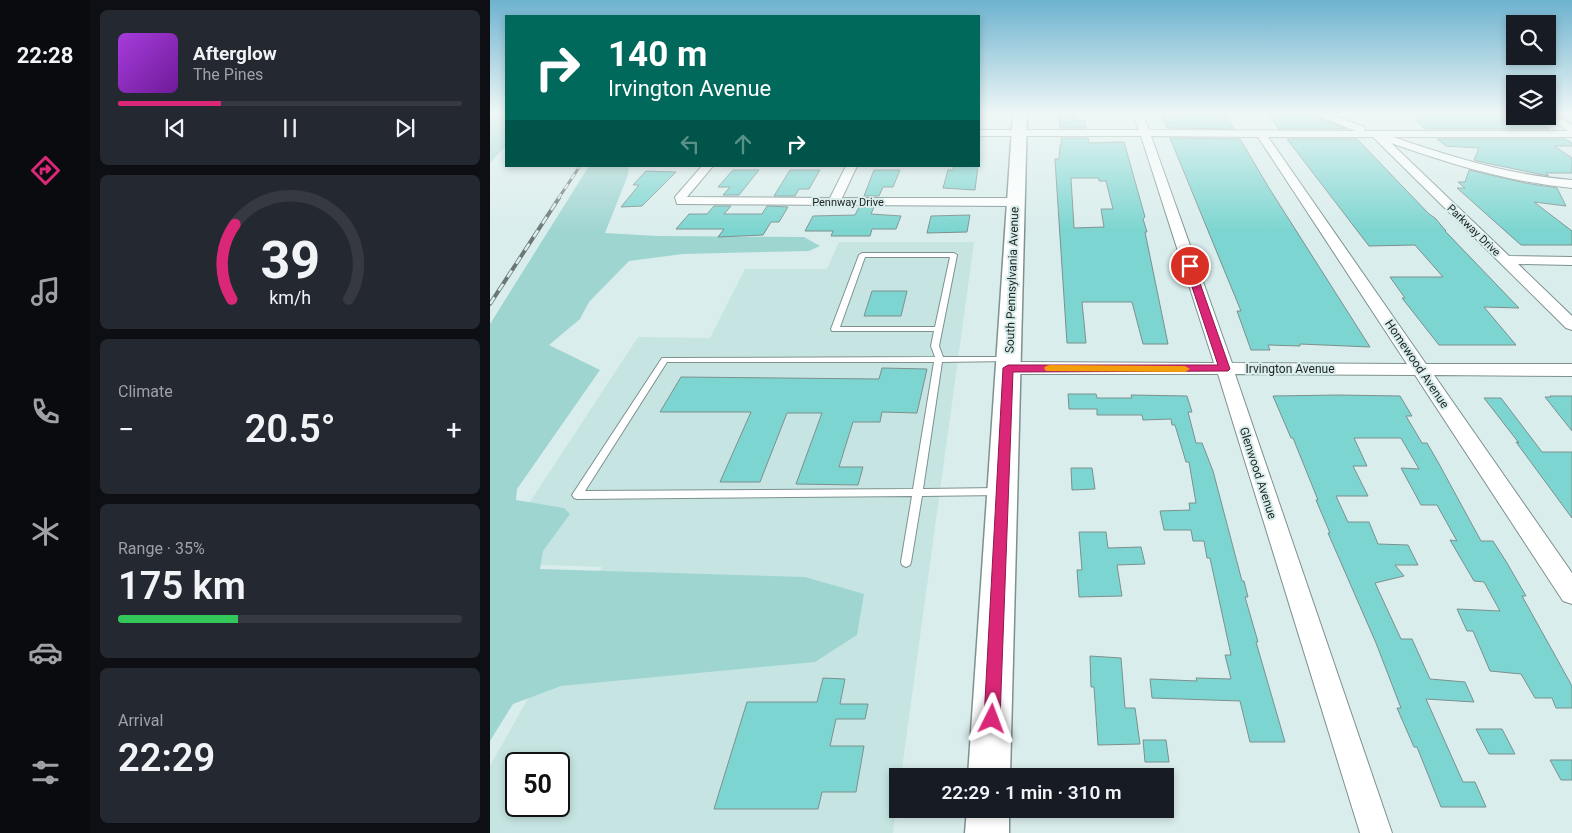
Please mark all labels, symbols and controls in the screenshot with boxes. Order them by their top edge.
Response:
map controls [1506,15,1556,125]
button: search [1506,15,1556,65]
text: 140 m [608,34,707,75]
icon: right [525,35,590,100]
text: Afterglow [193,42,277,65]
text: 22:28 [17,43,73,68]
text: The Pines [193,65,263,84]
button: layers [1506,75,1556,125]
text: Irvington Avenue [608,76,771,101]
icon: previous [161,114,189,142]
icon: pause [276,114,304,142]
icon: next [391,114,419,142]
icon: left [676,130,704,158]
icon: ahead [729,130,757,158]
icon: right [782,130,810,158]
icon: directions [28,153,63,188]
street label: Pennway Drive [812,196,884,209]
street label: Parkway Drive [1444,202,1503,259]
street label: South Pennsylvania Avenue [1002,207,1022,353]
text: 39 [260,230,320,291]
pin [1169,245,1211,287]
icon: arrive [1176,252,1204,280]
icon: music [28,274,63,309]
text: km/h [269,287,311,308]
street label: Homewood Avenue [1382,317,1452,411]
street label: Irvington Avenue [1245,362,1335,376]
text: Climate [118,382,173,401]
icon: phone [28,394,63,429]
text: 20.5° [245,407,335,451]
text: − [118,413,134,446]
text: + [446,413,462,446]
street label: Glenwood Avenue [1237,425,1279,521]
icon: climate [28,514,63,549]
text: Range · 35% [118,539,205,558]
text: 175 km [118,564,246,608]
icon: car [28,635,63,670]
position arrow [965,692,1017,744]
text: Arrival [118,711,163,730]
text: 22:29 [118,736,215,780]
speed limit sign: 50 [505,752,570,817]
icon: filters [28,755,63,790]
text: 22:29 · 1 min · 310 m [941,781,1122,804]

